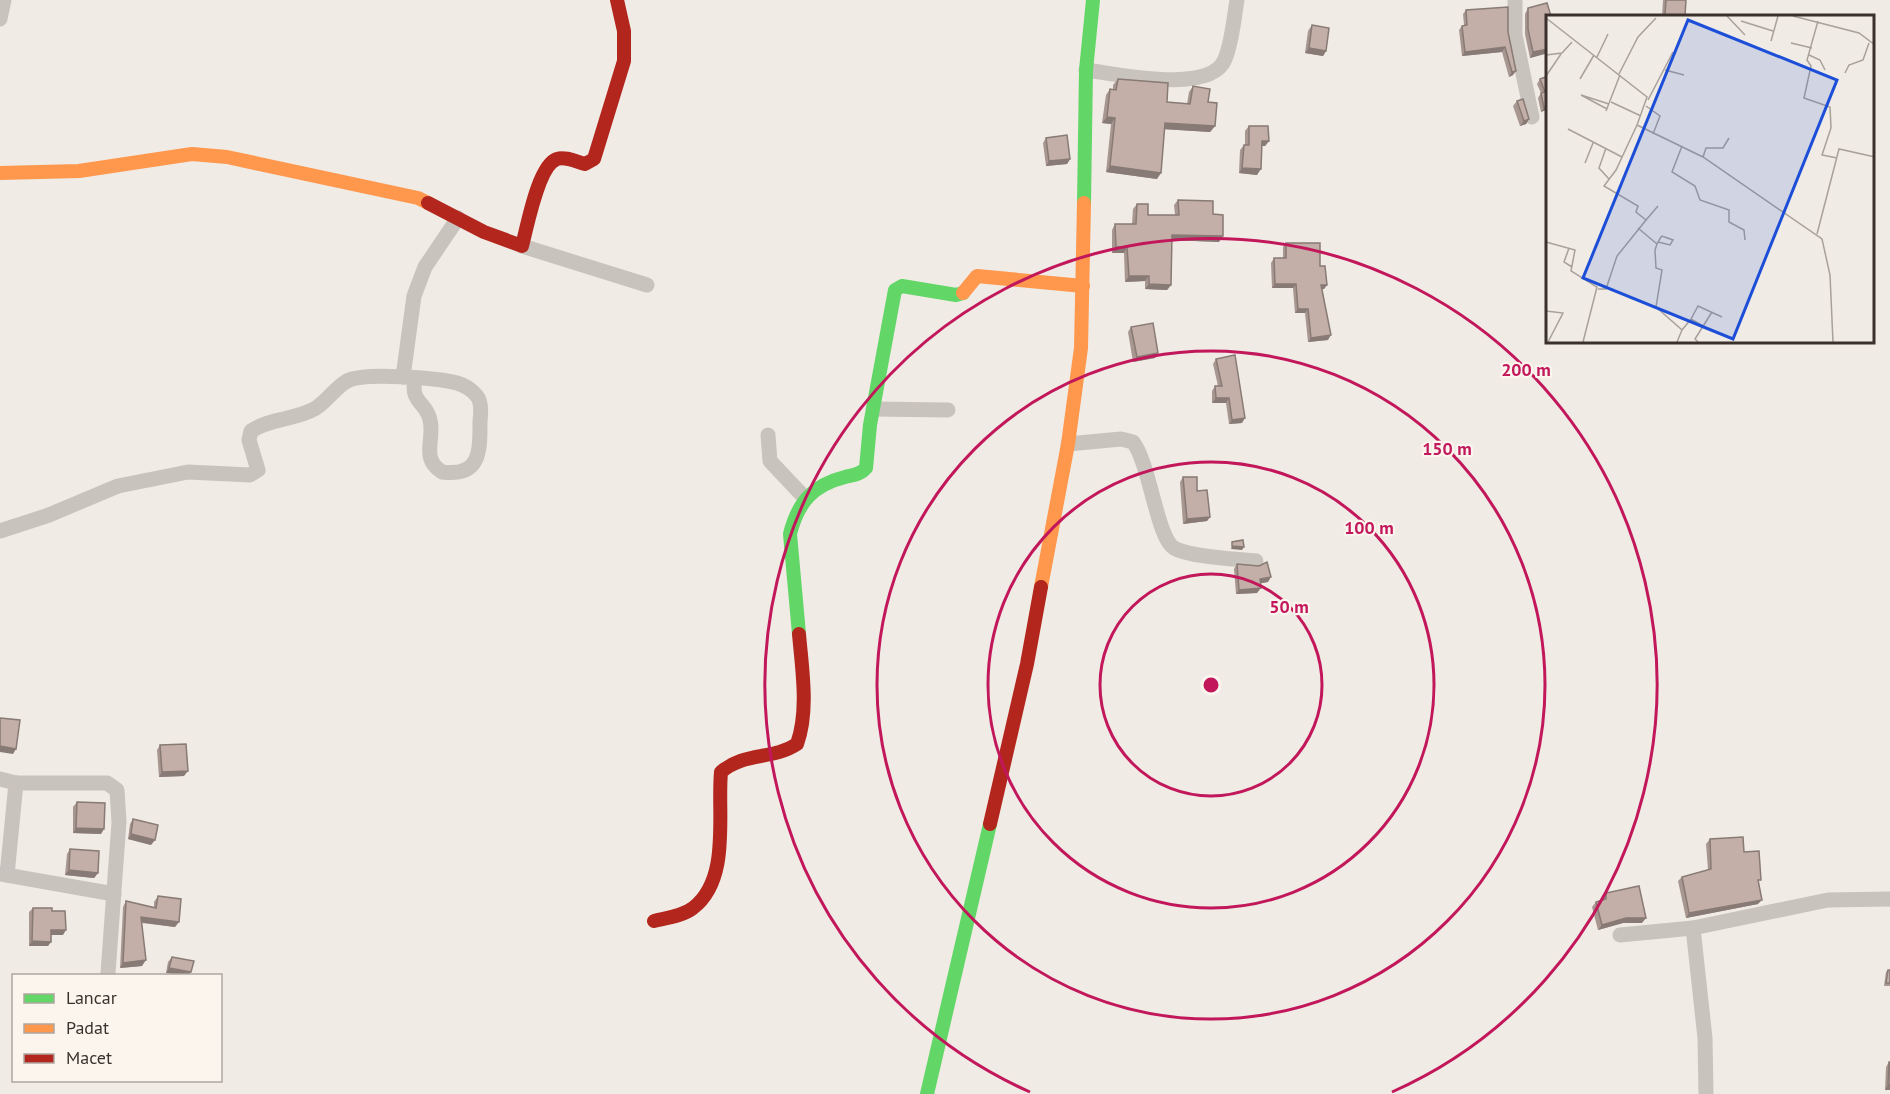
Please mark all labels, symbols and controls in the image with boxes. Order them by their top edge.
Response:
inset map [1546,15,1875,344]
text: 200 m [1501,358,1551,381]
text: 150 m [1422,437,1472,460]
text: 100 m [1344,516,1394,539]
text: 50 m [1269,595,1309,618]
centre of rings [1201,675,1221,695]
legend [12,974,222,1082]
text: Lancar [66,986,117,1009]
text: Padat [66,1016,109,1039]
text: Macet [66,1046,112,1069]

